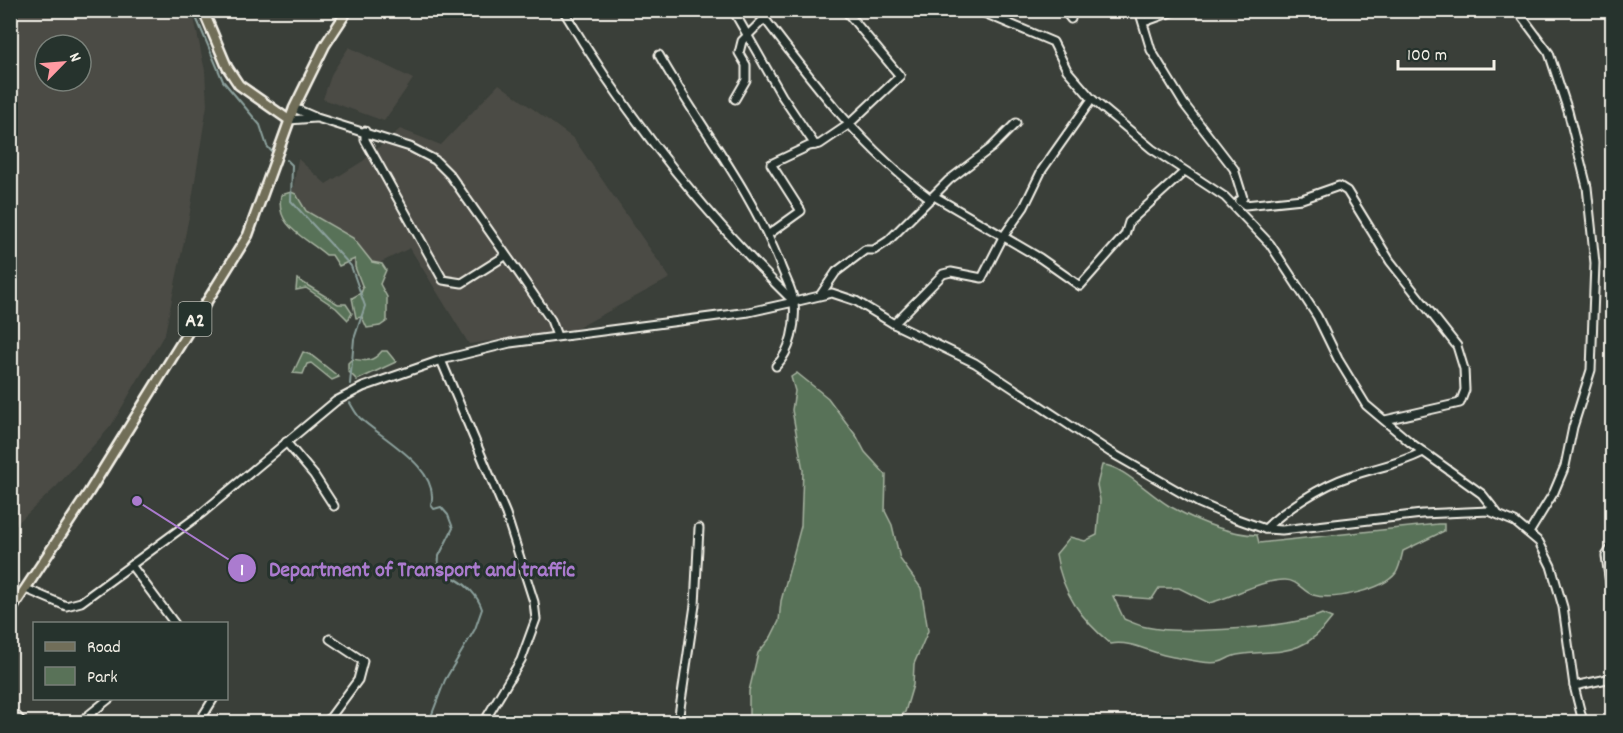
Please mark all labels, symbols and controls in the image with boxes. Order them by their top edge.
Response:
north arrow [33,33,93,93]
scale bar [1398,33,1494,71]
text: 100 m [1407,44,1447,69]
text: N [62,49,86,66]
road number: A2 [178,302,212,336]
callout: Department of Transport and traffic [227,548,587,588]
text: Department of Transport and traffic [269,556,575,587]
text: 1 [240,559,244,584]
legend [33,622,228,700]
text: Road [87,636,121,661]
text: Park [87,666,118,691]

